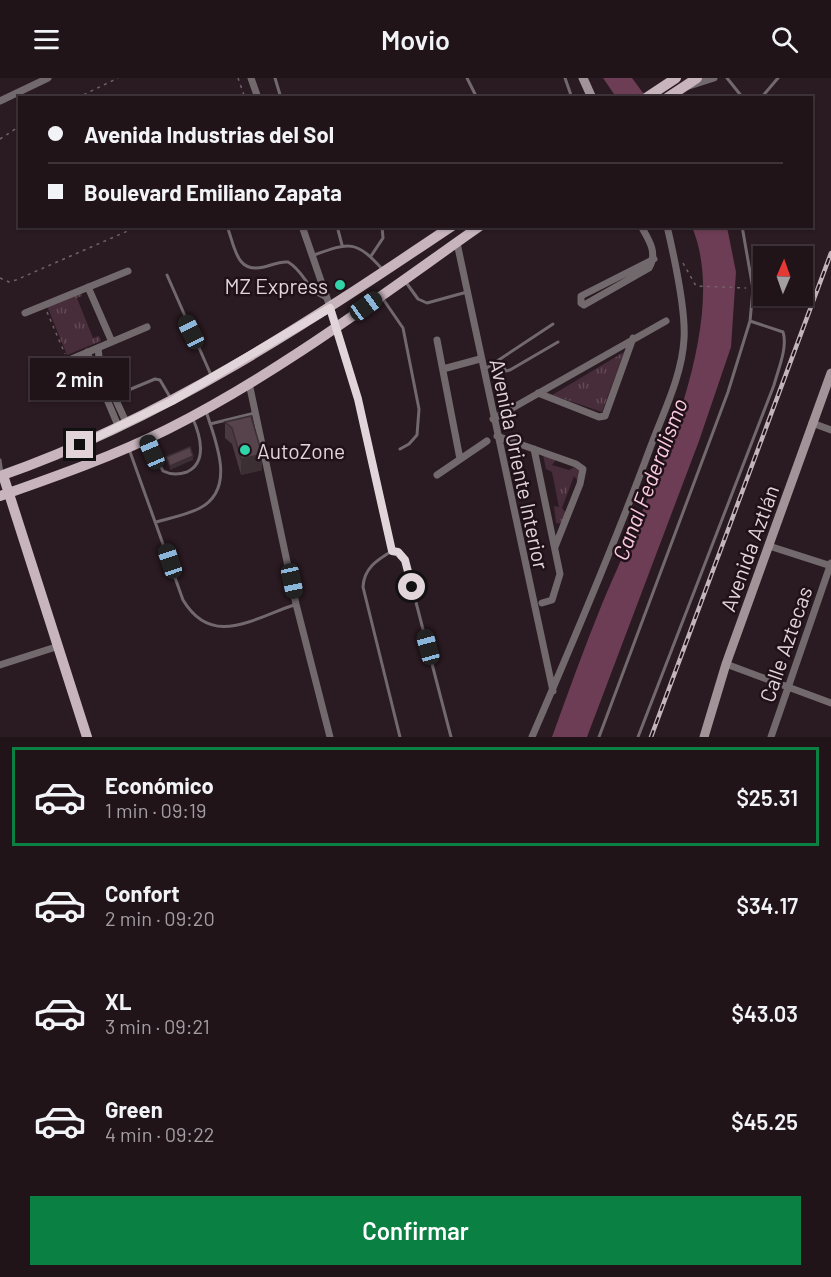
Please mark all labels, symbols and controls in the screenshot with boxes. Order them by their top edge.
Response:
icon: menu [30,23,63,56]
text: Movio [381,23,450,55]
icon: search [768,23,801,56]
text: Avenida Industrias del Sol [84,121,334,147]
text: Boulevard Emiliano Zapata [84,179,342,205]
north arrow [753,246,813,306]
map controls [753,246,813,306]
place label: MZ Express [225,273,328,298]
marker: MZ Express [333,278,347,292]
car [346,288,386,324]
car [175,312,207,352]
street label: Avenida Oriente Interior [485,356,555,572]
callout: 2 min [31,358,130,400]
text: 2 min [56,367,103,391]
water label: Canal Federalismo [606,394,692,564]
route end [66,431,93,458]
car [137,432,167,472]
place label: AutoZone [257,438,345,463]
marker: AutoZone [238,443,252,457]
street label: Avenida Aztlán [715,481,783,615]
car [156,541,184,581]
car [279,562,305,600]
route start [398,573,425,600]
street label: Calle Aztecas [754,583,816,705]
car [415,627,441,667]
icon: car [33,770,87,824]
text: Económico [105,772,214,798]
text: $25.31 [736,784,798,810]
text: 1 min · 09:19 [105,798,207,822]
icon: car [33,878,87,932]
text: Confort [105,880,180,906]
text: $34.17 [736,892,798,918]
text: 2 min · 09:20 [105,906,215,930]
icon: car [33,986,87,1040]
text: XL [105,988,131,1014]
text: $43.03 [731,1000,798,1026]
text: 3 min · 09:21 [105,1014,210,1038]
icon: car [33,1094,87,1148]
text: Green [105,1096,163,1122]
text: $45.25 [731,1108,798,1134]
text: 4 min · 09:22 [105,1122,215,1146]
button: Confirmar [30,1196,801,1265]

